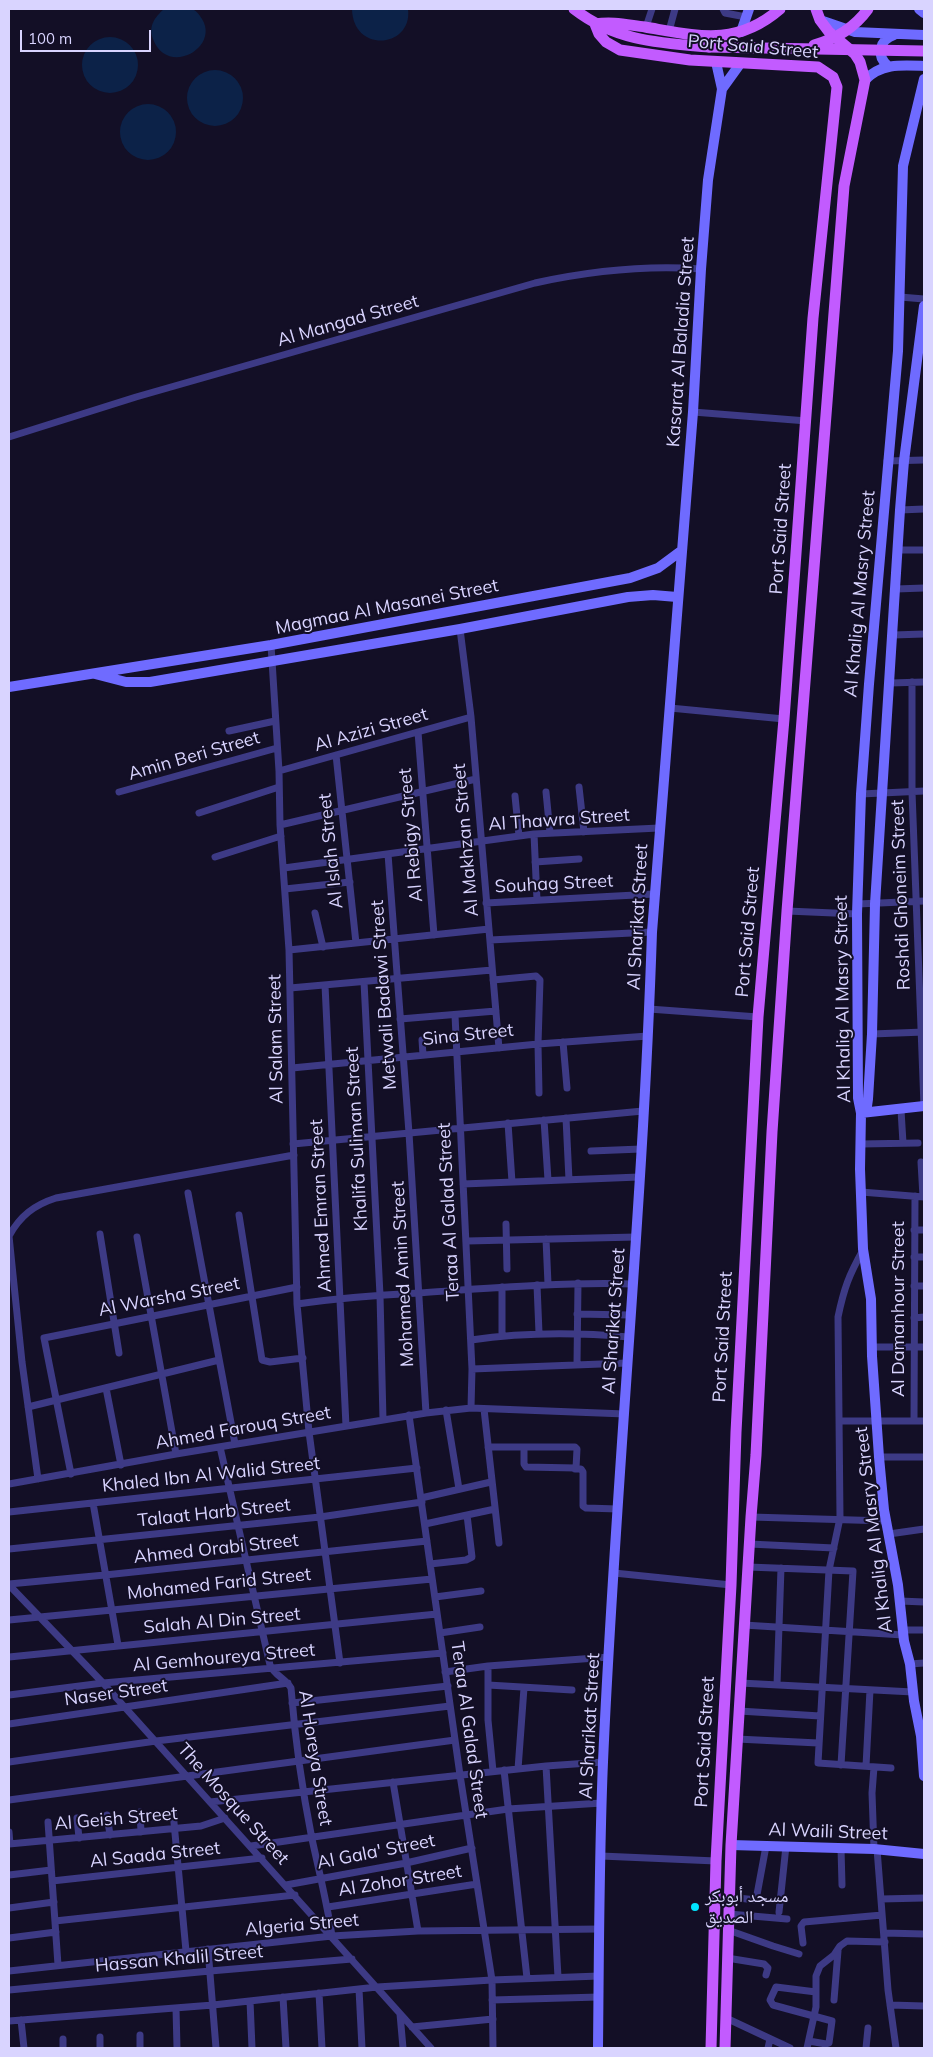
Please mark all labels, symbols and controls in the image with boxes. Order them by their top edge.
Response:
scale bar [22,20,154,52]
text: 100 m [28,29,72,48]
street label: Port Said Street [687,31,819,63]
street label: Kasarat Al Baladia Street [663,236,699,448]
street label: Al Mangad Street [275,291,421,351]
street label: Port Said Street [766,463,796,595]
street label: Al Khalig Al Masry Street [840,490,880,698]
street label: Magmaa Al Masanei Street [274,575,500,639]
street label: Al Azizi Street [312,703,430,757]
street label: Amin Beri Street [126,727,262,785]
street label: Al Makhzan Street [449,763,483,917]
street label: Al Rebigy Street [394,767,428,903]
street label: Al Islah Street [314,792,348,910]
street label: Roshdi Ghoneim Street [887,799,915,991]
street label: Al Thawra Street [488,804,630,836]
street label: Al Sharikat Street [623,843,653,991]
street label: Port Said Street [732,866,764,998]
street label: Souhag Street [494,870,614,898]
street label: Al Khalig Al Masry Street [830,895,856,1103]
street label: Metwali Badawi Street [367,899,401,1091]
street label: Al Salam Street [264,974,288,1104]
street label: Sina Street [421,1019,515,1051]
street label: Khalifa Suliman Street [341,1046,373,1232]
street label: Ahmed Emran Street [306,1119,336,1293]
street label: Teraa Al Galad Street [434,1122,464,1302]
street label: Mohamed Amin Street [387,1180,419,1368]
street label: Al Damanhour Street [888,1221,910,1397]
street label: Al Sharikat Street [598,1247,630,1395]
street label: Port Said Street [709,1271,737,1403]
street label: Al Warsha Street [97,1273,241,1321]
street label: Ahmed Farouq Street [154,1402,332,1454]
street label: Al Khalig Al Masry Street [851,1426,897,1634]
street label: Khaled Ibn Al Walid Street [101,1453,321,1497]
street label: Talaat Harb Street [137,1494,291,1532]
street label: Ahmed Orabi Street [133,1530,299,1568]
street label: Mohamed Farid Street [126,1564,312,1604]
street label: Salah Al Din Street [143,1603,301,1639]
street label: Al Gemhoureya Street [132,1639,316,1677]
street label: Teraa Al Galad Street [446,1640,492,1820]
street label: Al Sharikat Street [575,1652,605,1800]
street label: Naser Street [63,1675,169,1711]
street label: Port Said Street [691,1676,719,1808]
street label: Al Horeya Street [294,1689,336,1827]
street label: The Mosque Street [173,1739,293,1869]
street label: Al Geish Street [54,1803,178,1835]
street label: Al Waili Street [768,1819,888,1845]
street label: Al Gala' Street [315,1830,437,1874]
street label: Al Saada Street [89,1837,221,1873]
street label: Al Zohor Street [337,1861,463,1901]
place label: مسجد أبوبكر الصديق [705,1886,789,1928]
marker: مسجد أبوبكر الصديق [689,1901,701,1913]
street label: Algeria Street [244,1909,360,1941]
street label: Hassan Khalil Street [94,1941,264,1977]

